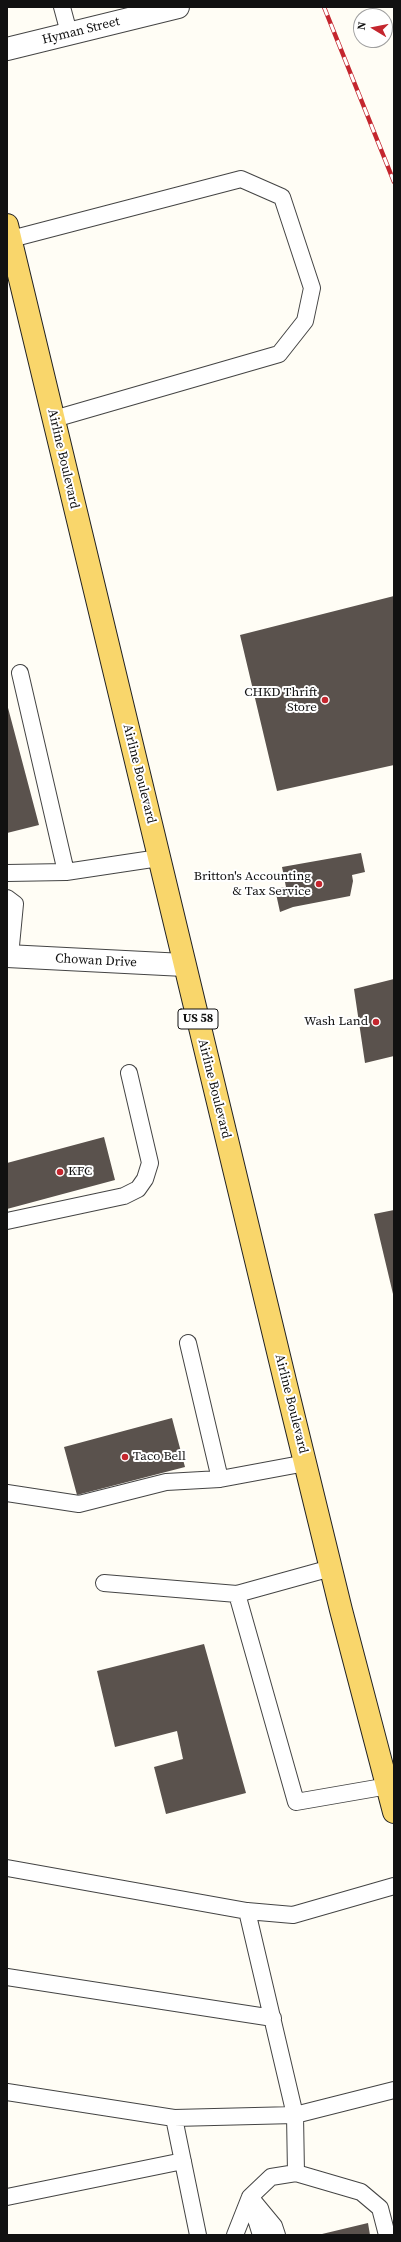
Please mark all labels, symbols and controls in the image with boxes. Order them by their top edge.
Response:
north arrow [353,8,393,48]
street label: Hyman Street [41,14,121,48]
text: N [354,21,370,31]
street label: Airline Boulevard [44,408,82,510]
place label: CHKD Thrift Store [244,685,317,716]
marker: CHKD Thrift Store [320,695,330,705]
street label: Airline Boulevard [119,723,159,825]
place label: Britton's Accounting & Tax Service [194,869,311,900]
marker: Britton's Accounting & Tax Service [314,879,324,889]
street label: Chowan Drive [55,951,137,971]
road number: US 58 [178,1009,218,1029]
place label: Wash Land [304,1014,368,1030]
marker: Wash Land [371,1017,381,1027]
street label: Airline Boulevard [194,1038,234,1140]
place label: KFC [68,1164,92,1180]
marker: KFC [55,1167,65,1177]
street label: Airline Boulevard [271,1353,311,1455]
place label: Taco Bell [133,1449,186,1465]
marker: Taco Bell [120,1452,130,1462]

